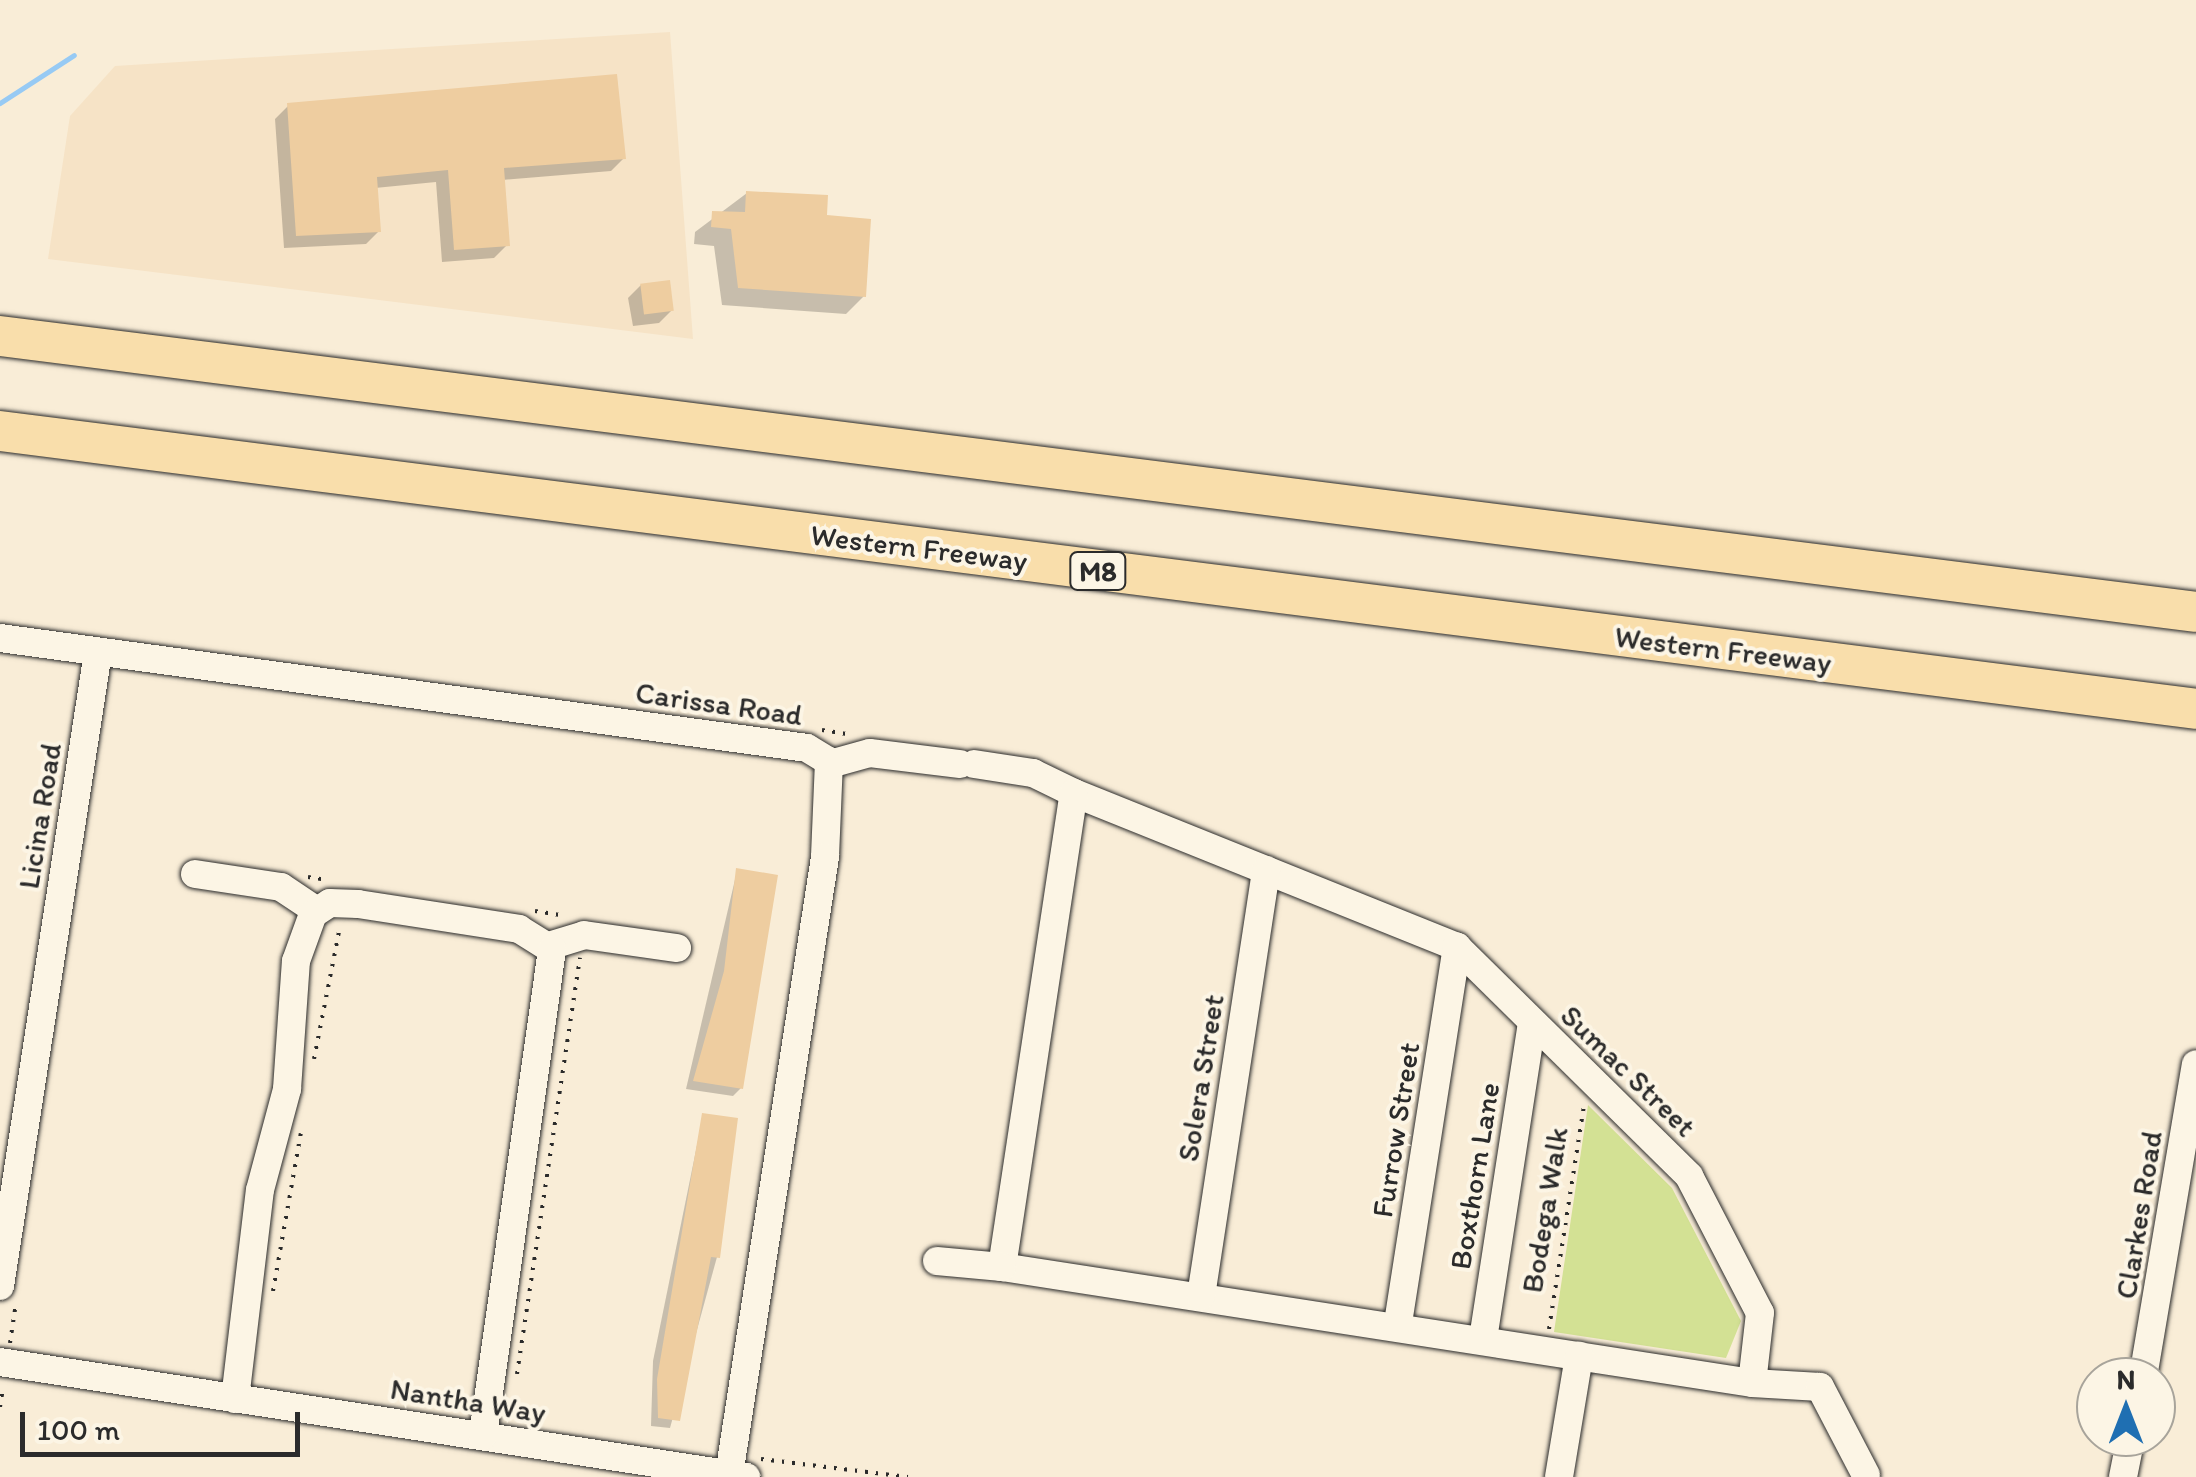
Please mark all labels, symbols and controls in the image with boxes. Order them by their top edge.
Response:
street label: Western Freeway [808,517,1030,579]
road number: M8 [1068,548,1128,594]
street label: Western Freeway [1612,619,1834,681]
street label: Carissa Road [633,674,805,734]
street label: Licina Road [11,740,69,892]
street label: Solera Street [1170,992,1232,1164]
street label: Sumac Street [1553,998,1703,1144]
street label: Furrow Street [1364,1040,1428,1220]
street label: Boxthorn Lane [1442,1080,1508,1272]
street label: Bodega Walk [1514,1125,1576,1295]
street label: Clarkes Road [2108,1129,2170,1301]
north arrow [2076,1357,2176,1457]
text: N [2117,1362,2135,1396]
street label: Nantha Way [388,1371,548,1431]
scale bar [25,1392,305,1454]
text: 100 m [37,1411,120,1448]

